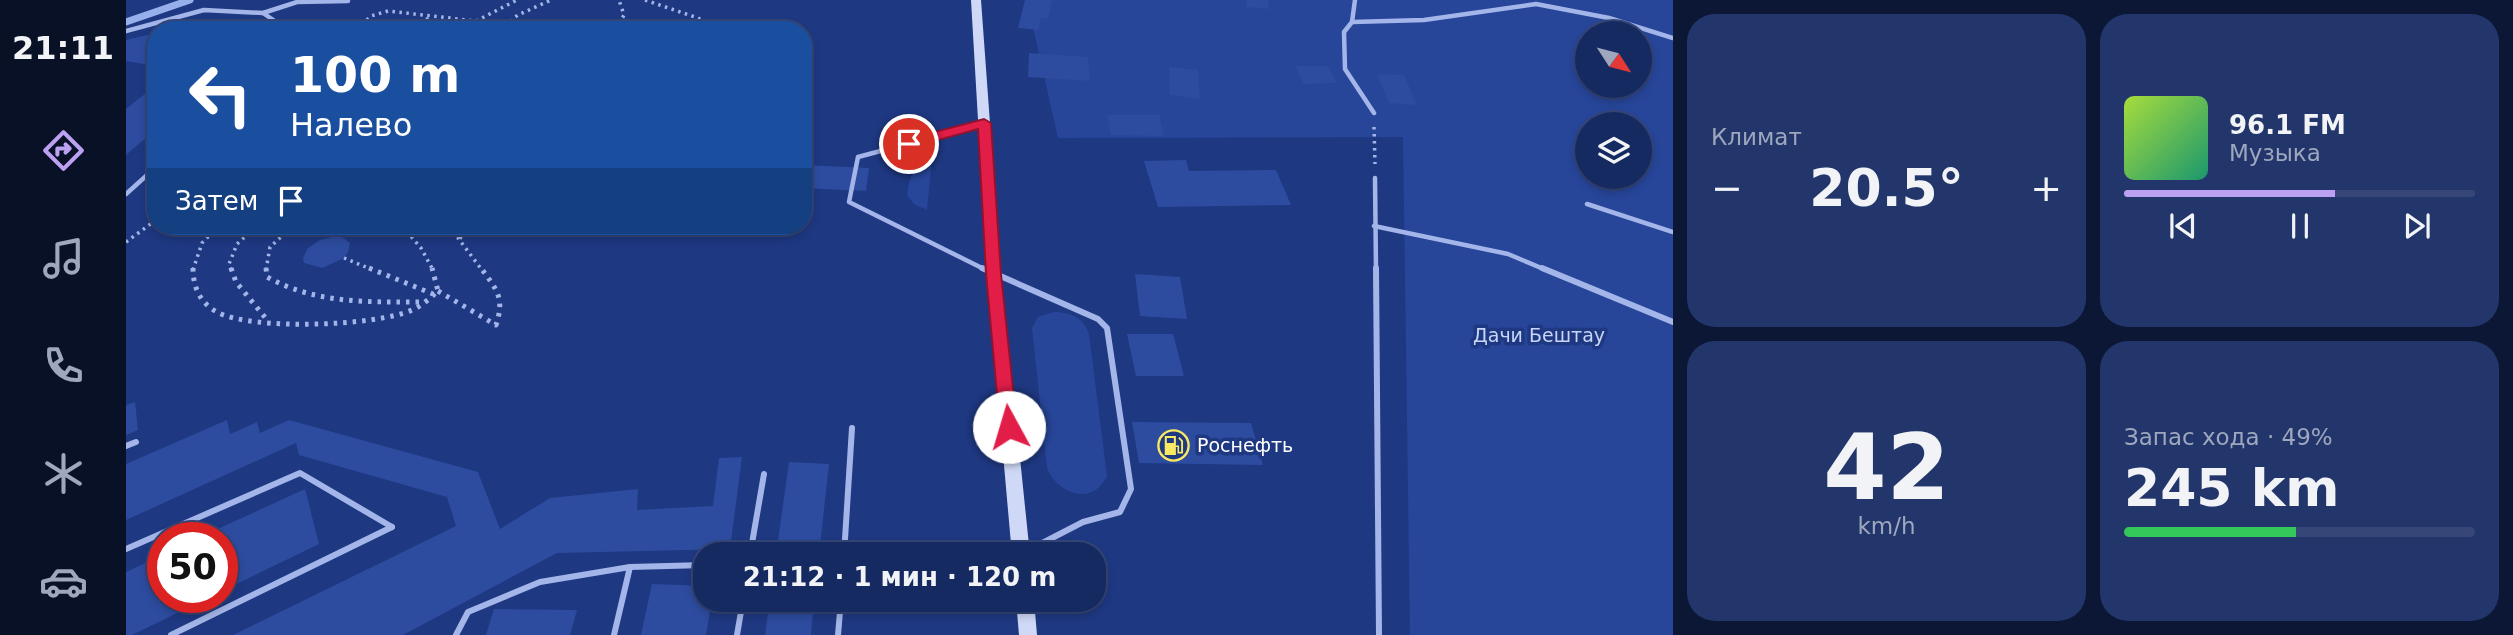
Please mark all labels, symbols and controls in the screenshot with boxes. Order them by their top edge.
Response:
north arrow [1575,21,1652,98]
map controls [1575,21,1652,189]
text: 21:11 [12,29,114,67]
text: 100 m [290,47,460,104]
icon: left [175,49,266,140]
text: Налево [290,106,412,144]
text: 96.1 FM [2229,110,2346,140]
button: layers [1575,112,1652,189]
pin [879,114,939,174]
text: Климат [1711,124,1802,150]
icon: arrive [890,125,928,163]
icon: directions [39,126,88,175]
text: Музыка [2229,140,2321,166]
text: 20.5° [1809,158,1964,218]
text: − [1711,166,1743,210]
text: + [2030,166,2062,210]
icon: arrive [272,182,310,220]
text: Затем [175,186,258,216]
icon: previous [2164,207,2202,245]
icon: pause [2281,207,2319,245]
icon: next [2398,207,2436,245]
icon: music [39,234,88,283]
park label: Дачи Бештау [1473,324,1605,346]
icon: phone [39,341,88,390]
position arrow [972,390,1046,464]
text: 42 [1823,415,1950,520]
text: Запас хода · 49% [2124,424,2333,450]
fuel station icon: Роснефть [1157,428,1191,462]
place label: Роснефть [1197,434,1293,456]
icon: climate [39,449,88,498]
text: 245 km [2124,458,2339,518]
text: km/h [1857,513,1916,539]
speed limit sign: 50 [147,522,238,613]
icon: car [39,557,88,606]
text: 21:12 · 1 мин · 120 m [743,562,1056,592]

